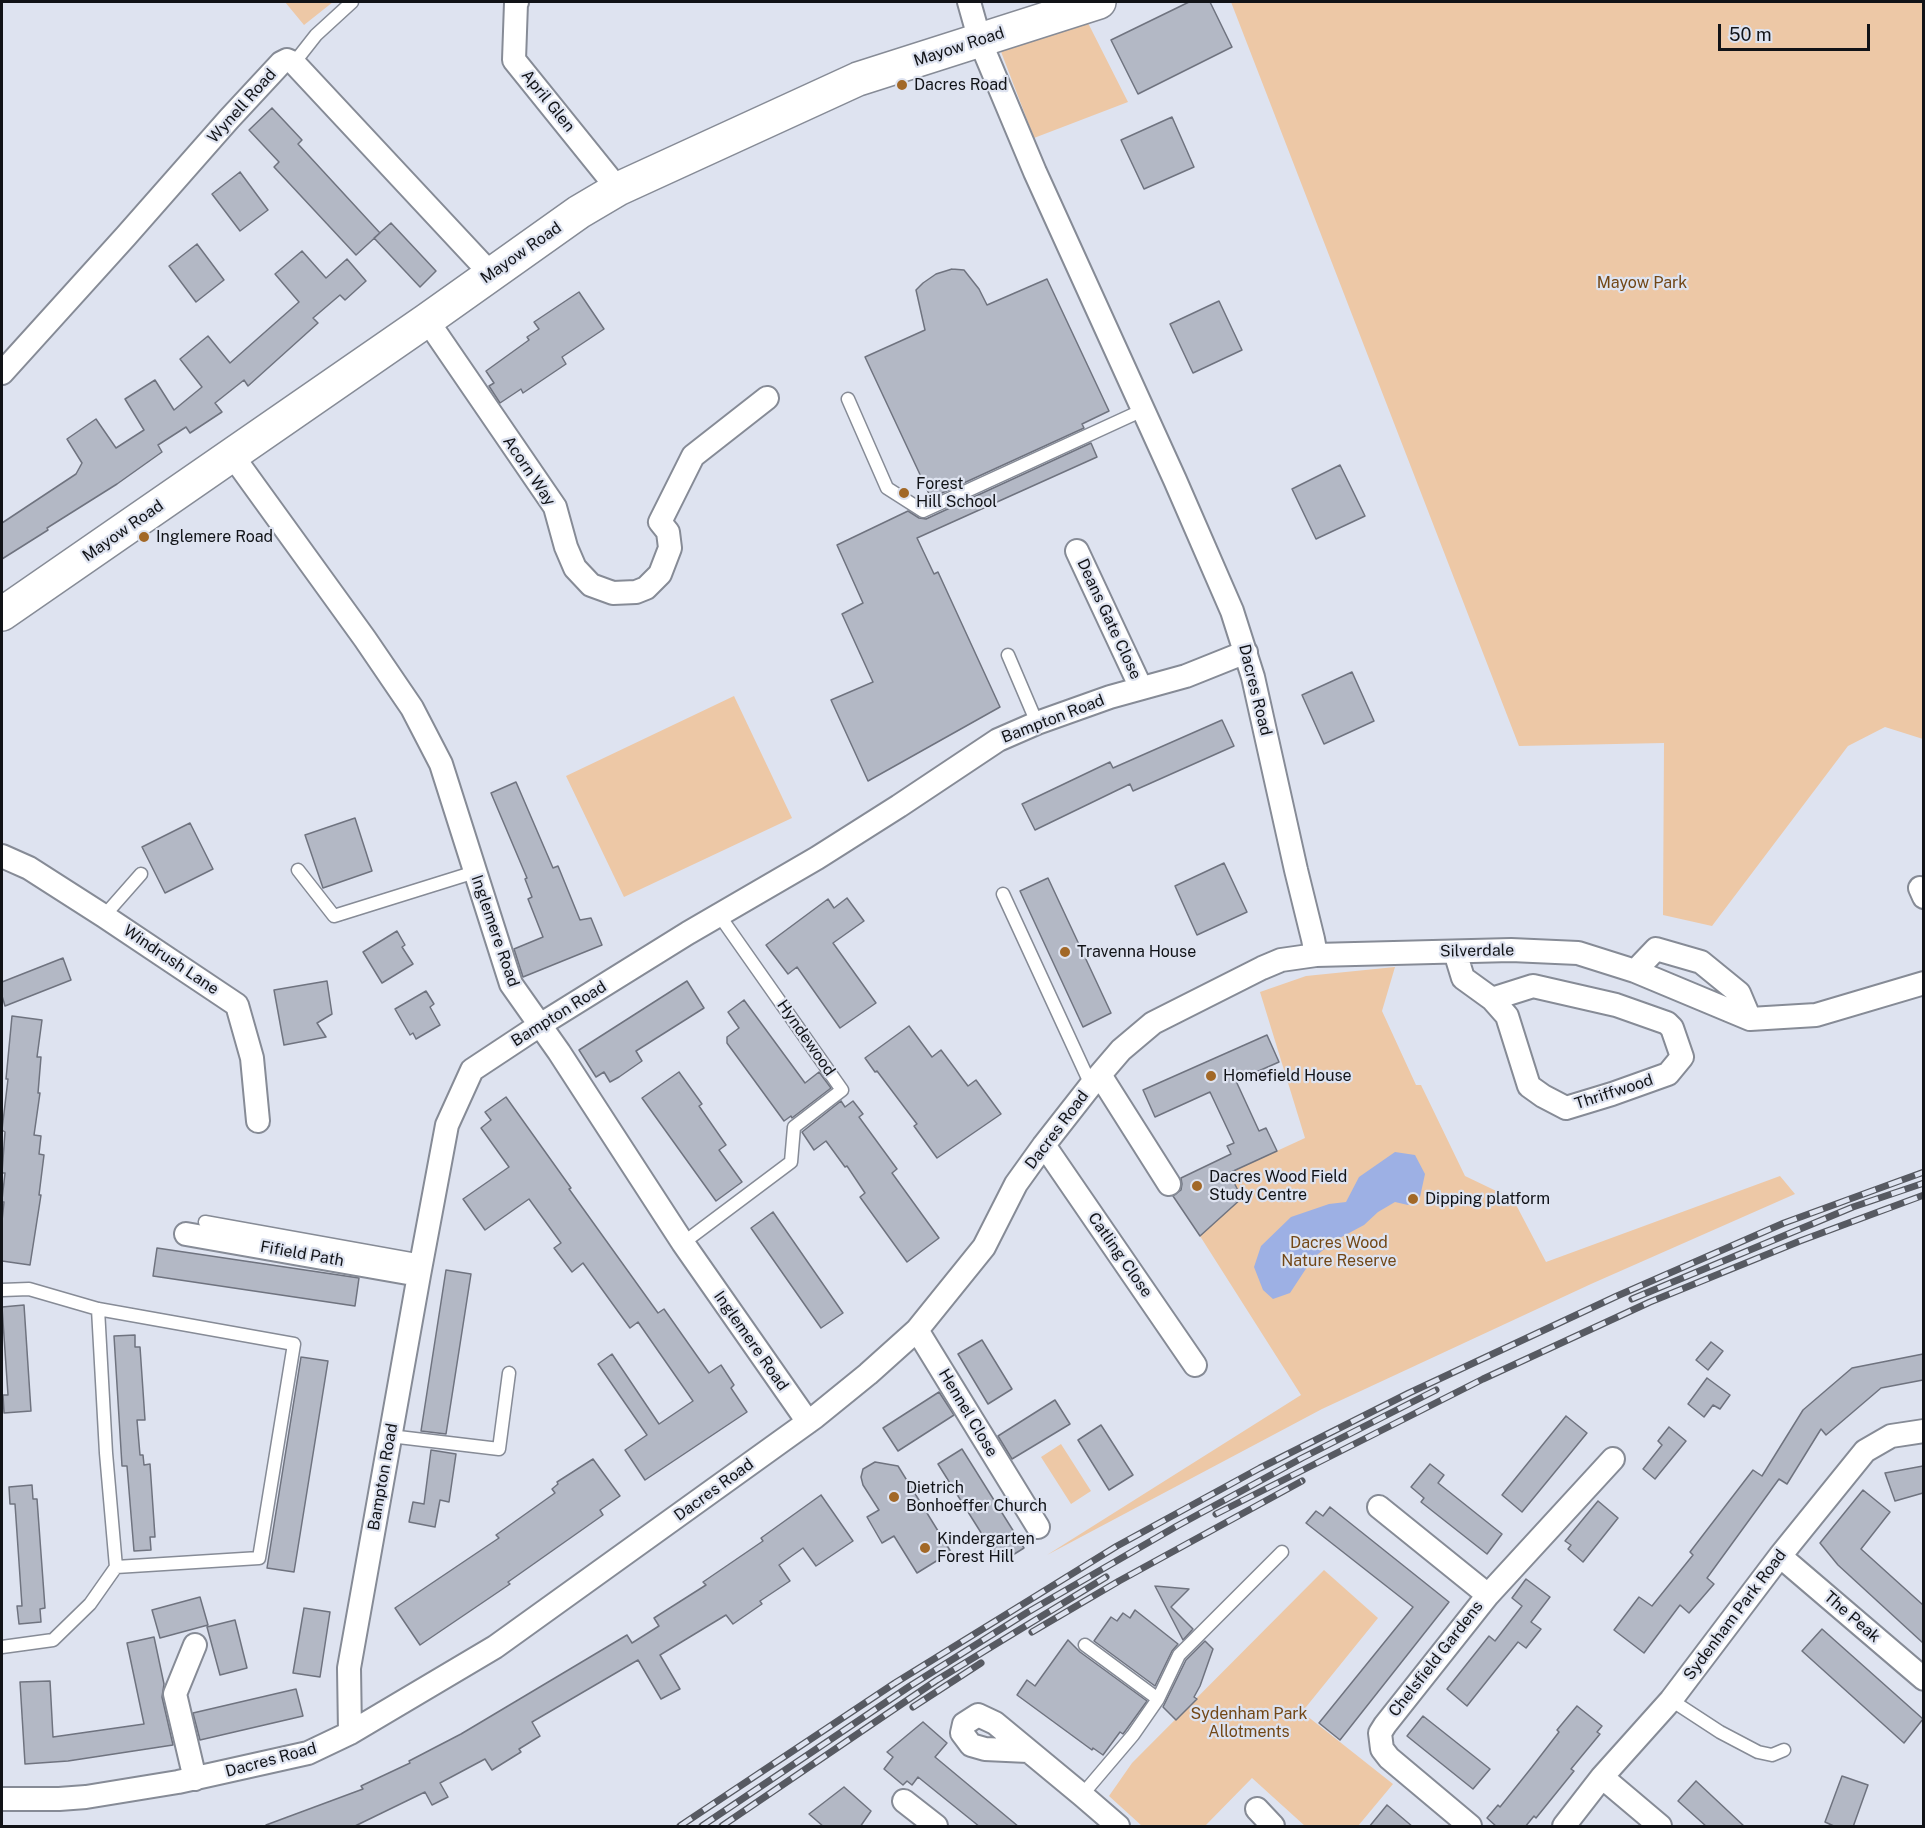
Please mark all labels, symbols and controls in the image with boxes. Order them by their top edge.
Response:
scale bar [1721,12,1872,50]
street label: Mayow Road [911,23,1007,71]
text: 50 m [1729,24,1772,45]
street label: Wynell Road [204,65,280,147]
street label: April Glen [517,66,579,136]
place label: Dacres Road [914,75,1008,95]
marker: Dacres Road [895,78,909,92]
street label: Mayow Road [477,218,565,288]
park label: Mayow Park [1597,273,1687,293]
street label: Acorn Way [499,433,559,509]
place label: Forest Hill School [916,474,997,512]
marker: Forest Hill School [897,486,911,500]
street label: Mayow Road [79,496,167,566]
place label: Inglemere Road [156,527,273,547]
marker: Inglemere Road [137,530,151,544]
street label: Deans Gate Close [1073,556,1145,682]
street label: Dacres Road [1234,642,1276,738]
street label: Bampton Road [999,691,1107,747]
street label: Inglemere Road [467,873,523,989]
street label: Windrush Lane [120,921,222,999]
street label: Silverdale [1440,941,1514,961]
place label: Travenna House [1077,942,1196,962]
marker: Travenna House [1058,945,1072,959]
street label: Bampton Road [508,977,610,1051]
street label: Hyndewood [773,996,839,1080]
place label: Homefield House [1223,1066,1352,1086]
marker: Homefield House [1204,1069,1218,1083]
street label: Thriffwood [1572,1070,1656,1114]
street label: Dacres Road [1021,1087,1093,1173]
place label: Dacres Wood Field Study Centre [1209,1167,1347,1205]
marker: Dacres Wood Field Study Centre [1190,1179,1204,1193]
place label: Dipping platform [1425,1189,1550,1209]
marker: Dipping platform [1406,1192,1420,1206]
street label: Catling Close [1084,1209,1156,1301]
park label: Dacres Wood Nature Reserve [1281,1233,1397,1271]
street label: Fifield Path [259,1237,345,1271]
street label: Inglemere Road [710,1288,792,1394]
street label: Hennel Close [934,1366,1002,1460]
street label: Bampton Road [364,1422,402,1532]
street label: Dacres Road [671,1455,757,1525]
place label: Dietrich Bonhoeffer Church [906,1478,1047,1516]
marker: Dietrich Bonhoeffer Church [887,1490,901,1504]
place label: Kindergarten Forest Hill [937,1529,1035,1567]
marker: Kindergarten Forest Hill [918,1541,932,1555]
street label: Sydenham Park Road [1680,1546,1790,1684]
street label: The Peak [1820,1587,1884,1647]
street label: Chelsfield Gardens [1385,1597,1487,1721]
park label: Sydenham Park Allotments [1191,1704,1307,1742]
street label: Dacres Road [223,1739,319,1781]

